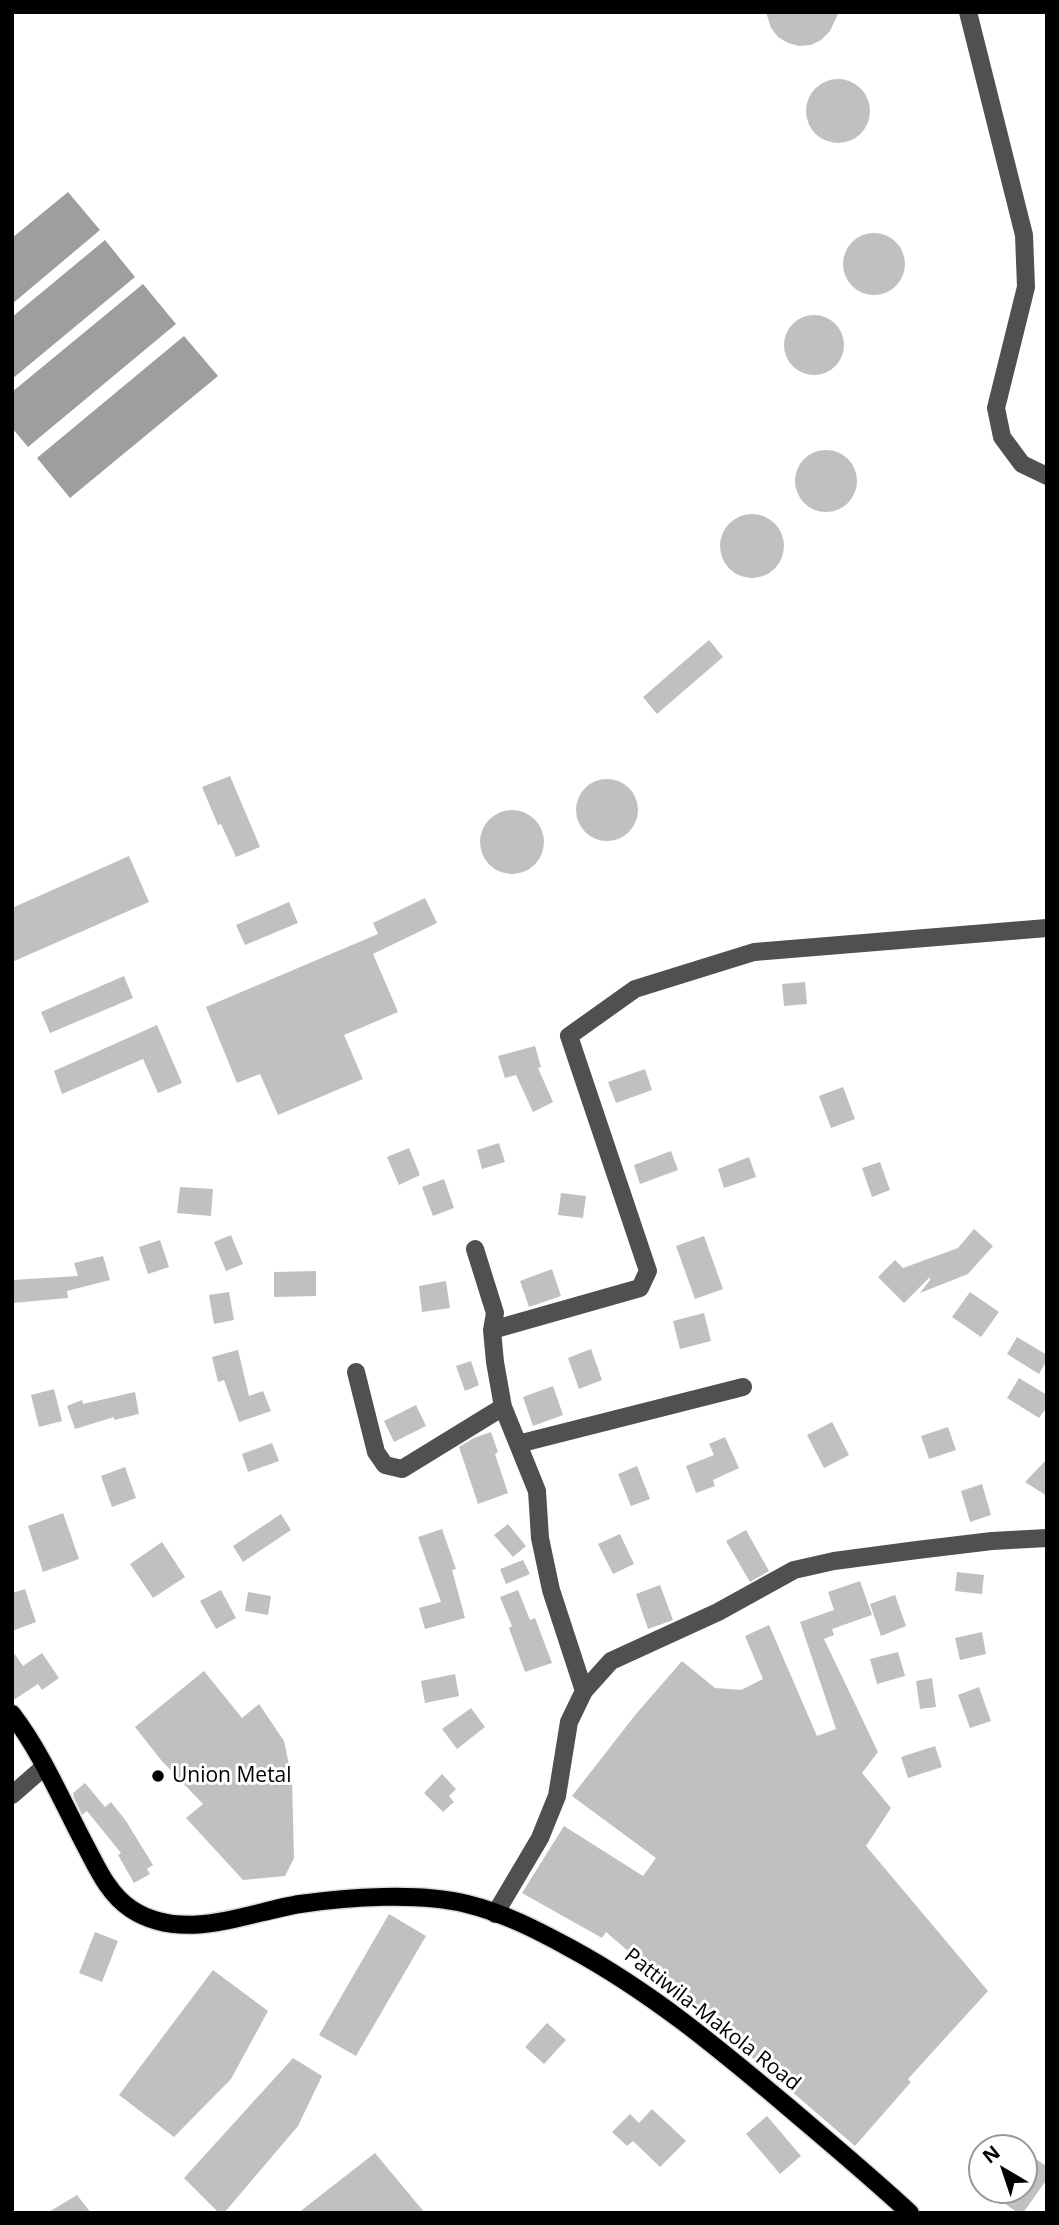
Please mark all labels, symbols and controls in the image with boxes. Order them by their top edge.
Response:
place label: Union Metal [172,1763,292,1789]
marker: Union Metal [150,1768,166,1784]
street label: Pattiwila-Makola Road [619,1943,805,2097]
north arrow [968,2134,1038,2204]
text: N [977,2139,1005,2169]

